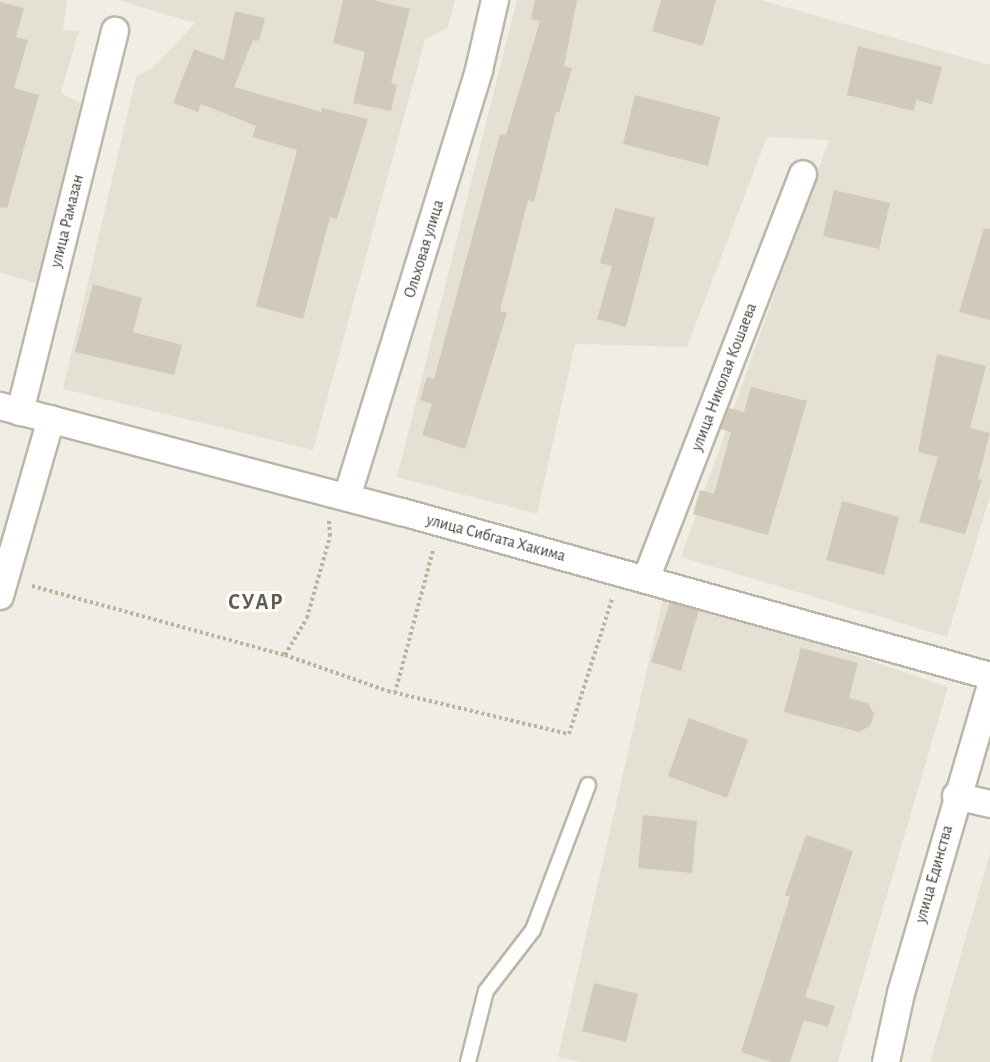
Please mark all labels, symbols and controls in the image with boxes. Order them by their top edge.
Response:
street label: улица Рамазан [46,172,88,270]
street label: Ольховая улица [400,198,448,300]
street label: улица Николая Кошаева [687,300,761,454]
street label: улица Сибгата Хакима [424,510,568,566]
district label: СУАР [228,590,284,616]
street label: улица Единства [911,823,957,925]

